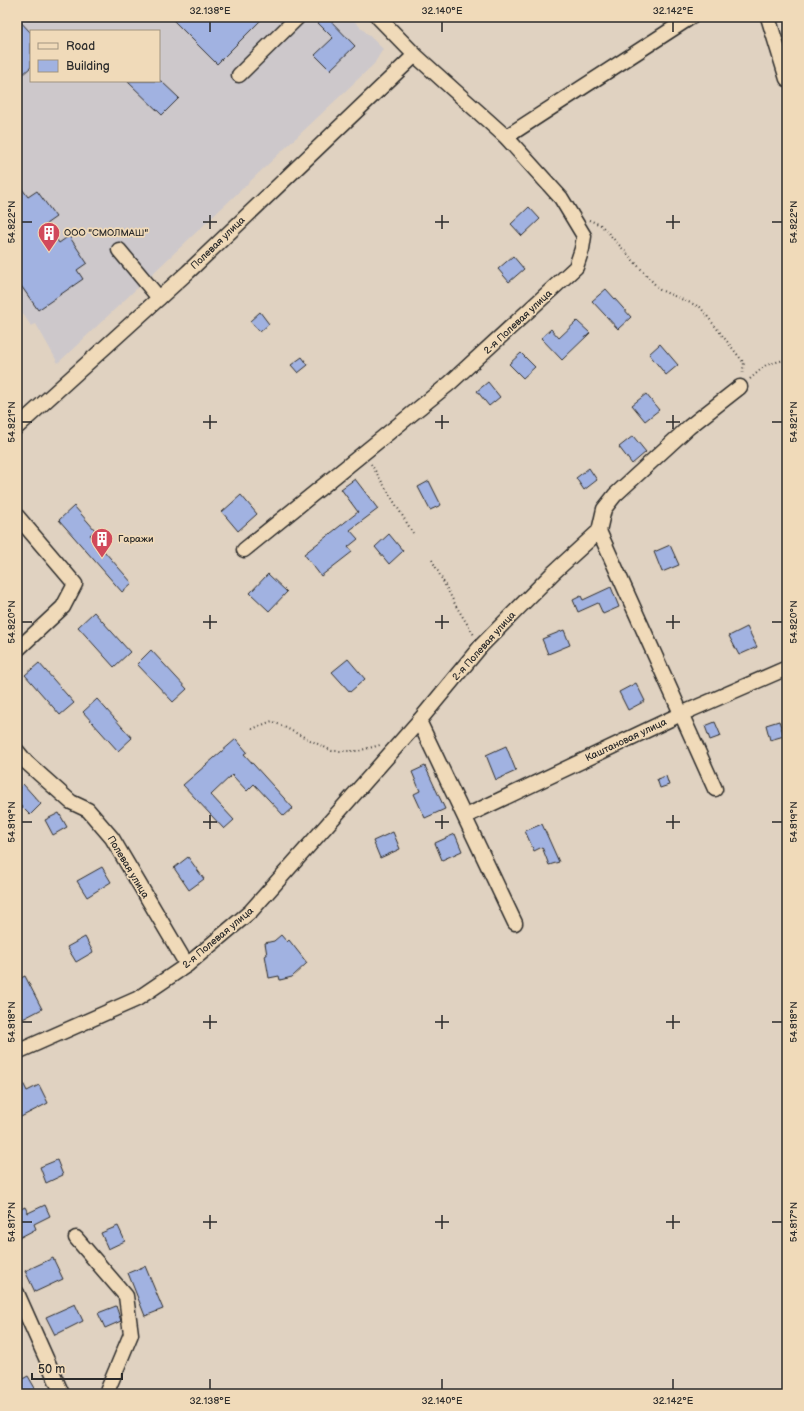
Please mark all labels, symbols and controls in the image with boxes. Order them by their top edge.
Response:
text: 32.138°E [189,5,231,17]
text: 32.140°E [421,5,463,17]
text: 32.142°E [653,5,694,17]
legend [30,30,160,82]
text: Road [66,39,95,54]
text: Building [66,59,110,74]
text: 54.822°N [6,200,18,244]
text: 54.822°N [788,200,800,244]
street label: Полевая улица [188,214,248,272]
building icon: ООО "СМОЛМАШ" [36,220,62,253]
place label: ООО "СМОЛМАШ" [64,227,149,239]
street label: 2-я Полевая улица [481,287,555,357]
text: 54.821°N [6,401,18,443]
text: 54.821°N [788,401,800,443]
building icon: Гаражи [89,526,115,559]
place label: Гаражи [118,533,154,545]
text: 54.820°N [6,600,18,644]
text: 54.820°N [788,600,800,644]
street label: 2-я Полевая улица [450,609,518,683]
street label: Каштановая улица [583,716,669,764]
text: 54.819°N [6,801,18,843]
text: 54.819°N [788,801,800,843]
street label: Полевая улица [105,834,151,901]
street label: 2-я Полевая улица [180,905,256,971]
text: 54.818°N [6,1001,18,1043]
text: 54.818°N [788,1001,800,1043]
text: 54.817°N [6,1202,18,1242]
text: 54.817°N [788,1202,800,1242]
scale bar [32,1355,122,1381]
text: 50 m [38,1362,65,1377]
text: 32.138°E [189,1395,231,1407]
text: 32.140°E [421,1395,463,1407]
text: 32.142°E [653,1395,694,1407]

